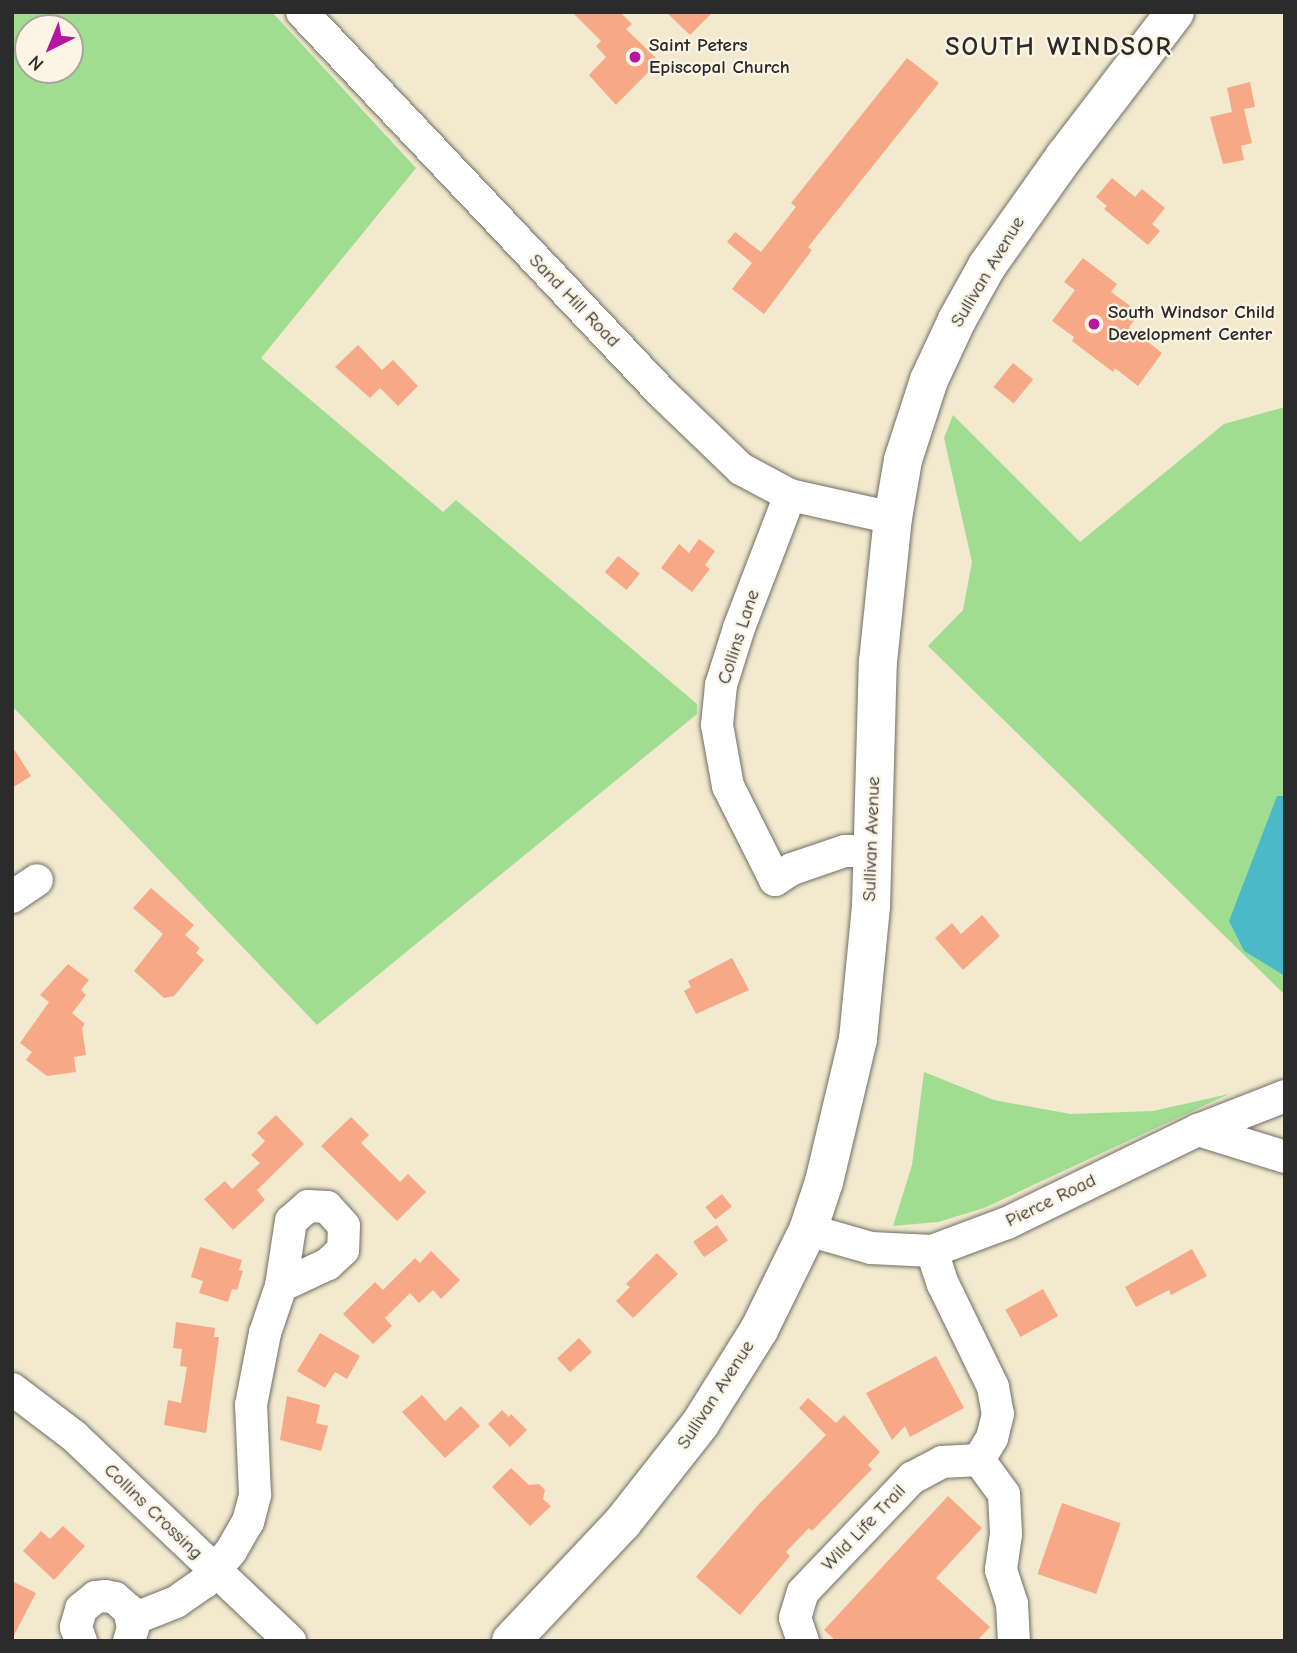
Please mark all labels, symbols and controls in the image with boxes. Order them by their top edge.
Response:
north arrow [14,14,84,84]
district label: SOUTH WINDSOR [947,32,1171,64]
place label: Saint Peters Episcopal Church [649,35,790,79]
marker: Saint Peters Episcopal Church [627,49,643,65]
text: N [24,51,48,75]
street label: Sullivan Avenue [946,213,1030,331]
street label: Sand Hill Road [524,250,624,352]
place label: South Windsor Child Development Center [1108,302,1275,346]
marker: South Windsor Child Development Center [1086,316,1102,332]
street label: Collins Lane [713,587,765,687]
street label: Sullivan Avenue [858,776,886,902]
street label: Pierce Road [1002,1169,1100,1233]
street label: Sullivan Avenue [672,1336,760,1454]
street label: Collins Crossing [99,1459,207,1565]
street label: Wild Life Trail [817,1480,911,1576]

